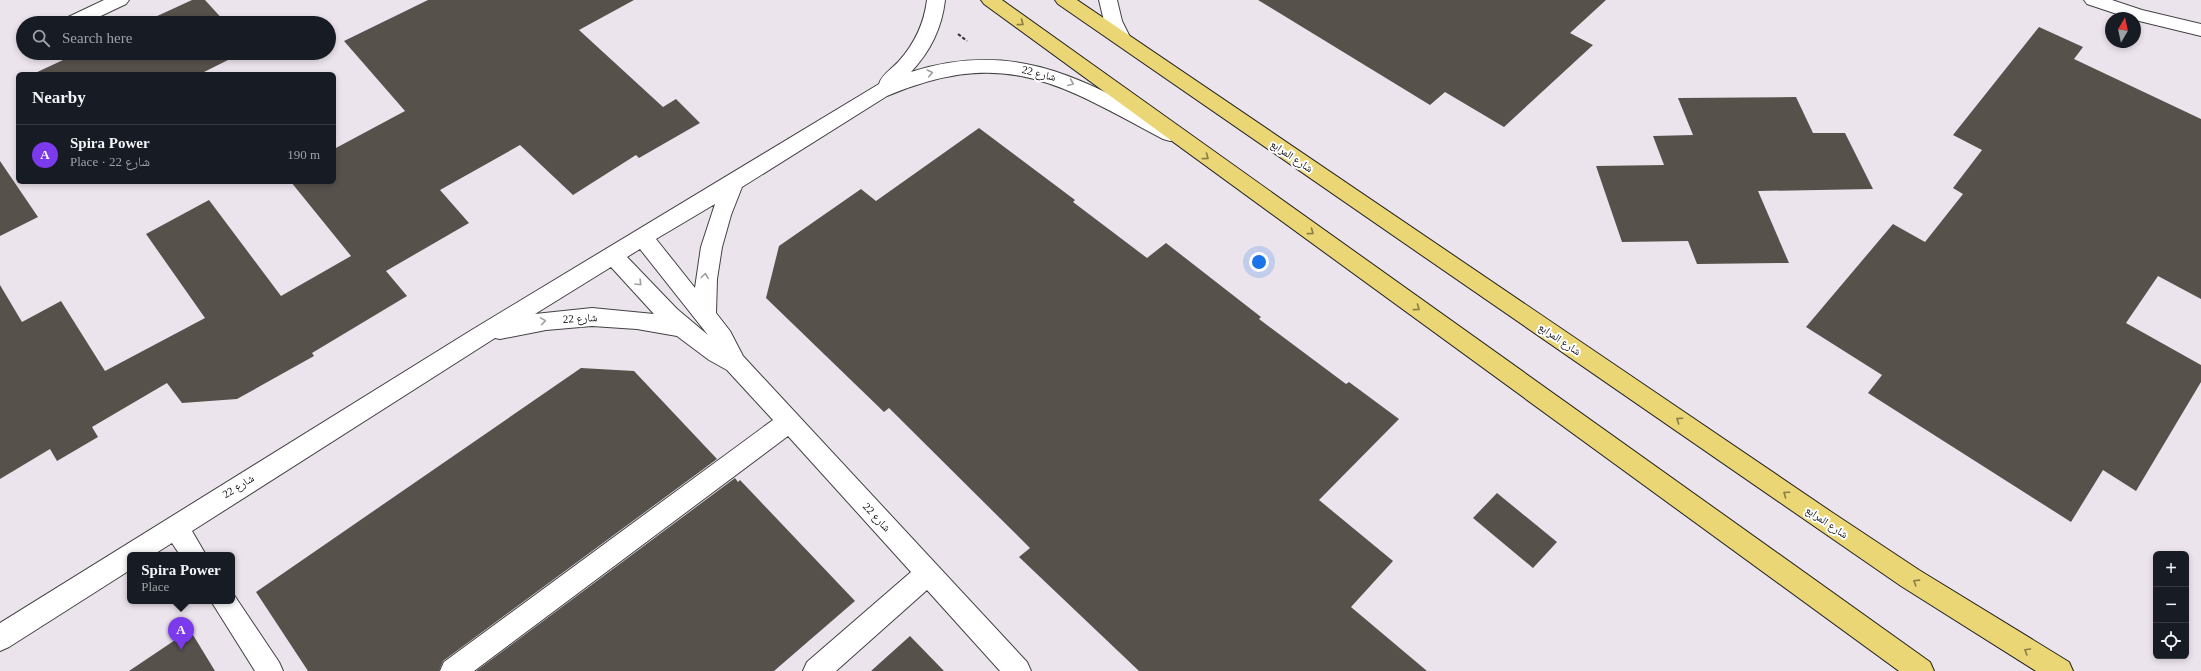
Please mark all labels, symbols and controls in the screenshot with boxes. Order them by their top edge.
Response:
north arrow [2105,12,2141,48]
search box [16,16,336,60]
one-way arrow [1017,18,1024,26]
icon: search [30,27,52,49]
text: Search here [62,30,132,46]
street label: شارع 22 [1020,63,1057,84]
one-way arrow [926,69,933,77]
one-way arrow [1066,78,1074,86]
text: Nearby [32,88,86,107]
text: Spira Power [70,135,150,151]
street label: شارع المرابع [1268,137,1315,175]
text: A [40,147,50,162]
text: 190 m [287,147,320,162]
one-way arrow [1202,152,1209,159]
text: Place · شارع 22 [70,154,150,169]
one-way arrow [1307,228,1314,235]
your location [1249,252,1269,272]
one-way arrow [701,273,710,279]
one-way arrow [634,278,642,286]
one-way arrow [1413,303,1420,311]
street label: شارع 22 [562,311,598,326]
one-way arrow [540,317,546,326]
street label: شارع المرابع [1536,320,1583,358]
one-way arrow [1676,418,1683,425]
street label: شارع 22 [220,472,256,501]
one-way arrow [1783,492,1790,499]
street label: شارع 22 [860,500,893,534]
street label: شارع المرابع [1803,503,1850,541]
map controls [2153,551,2189,659]
button: + [2153,551,2189,587]
popup [127,552,235,604]
text: Spira Power [141,562,221,578]
text: Place [141,579,169,594]
one-way arrow [1914,580,1921,587]
button: − [2153,587,2189,623]
pin: A [168,617,194,650]
button: locate [2153,623,2189,659]
one-way arrow [2024,648,2031,656]

